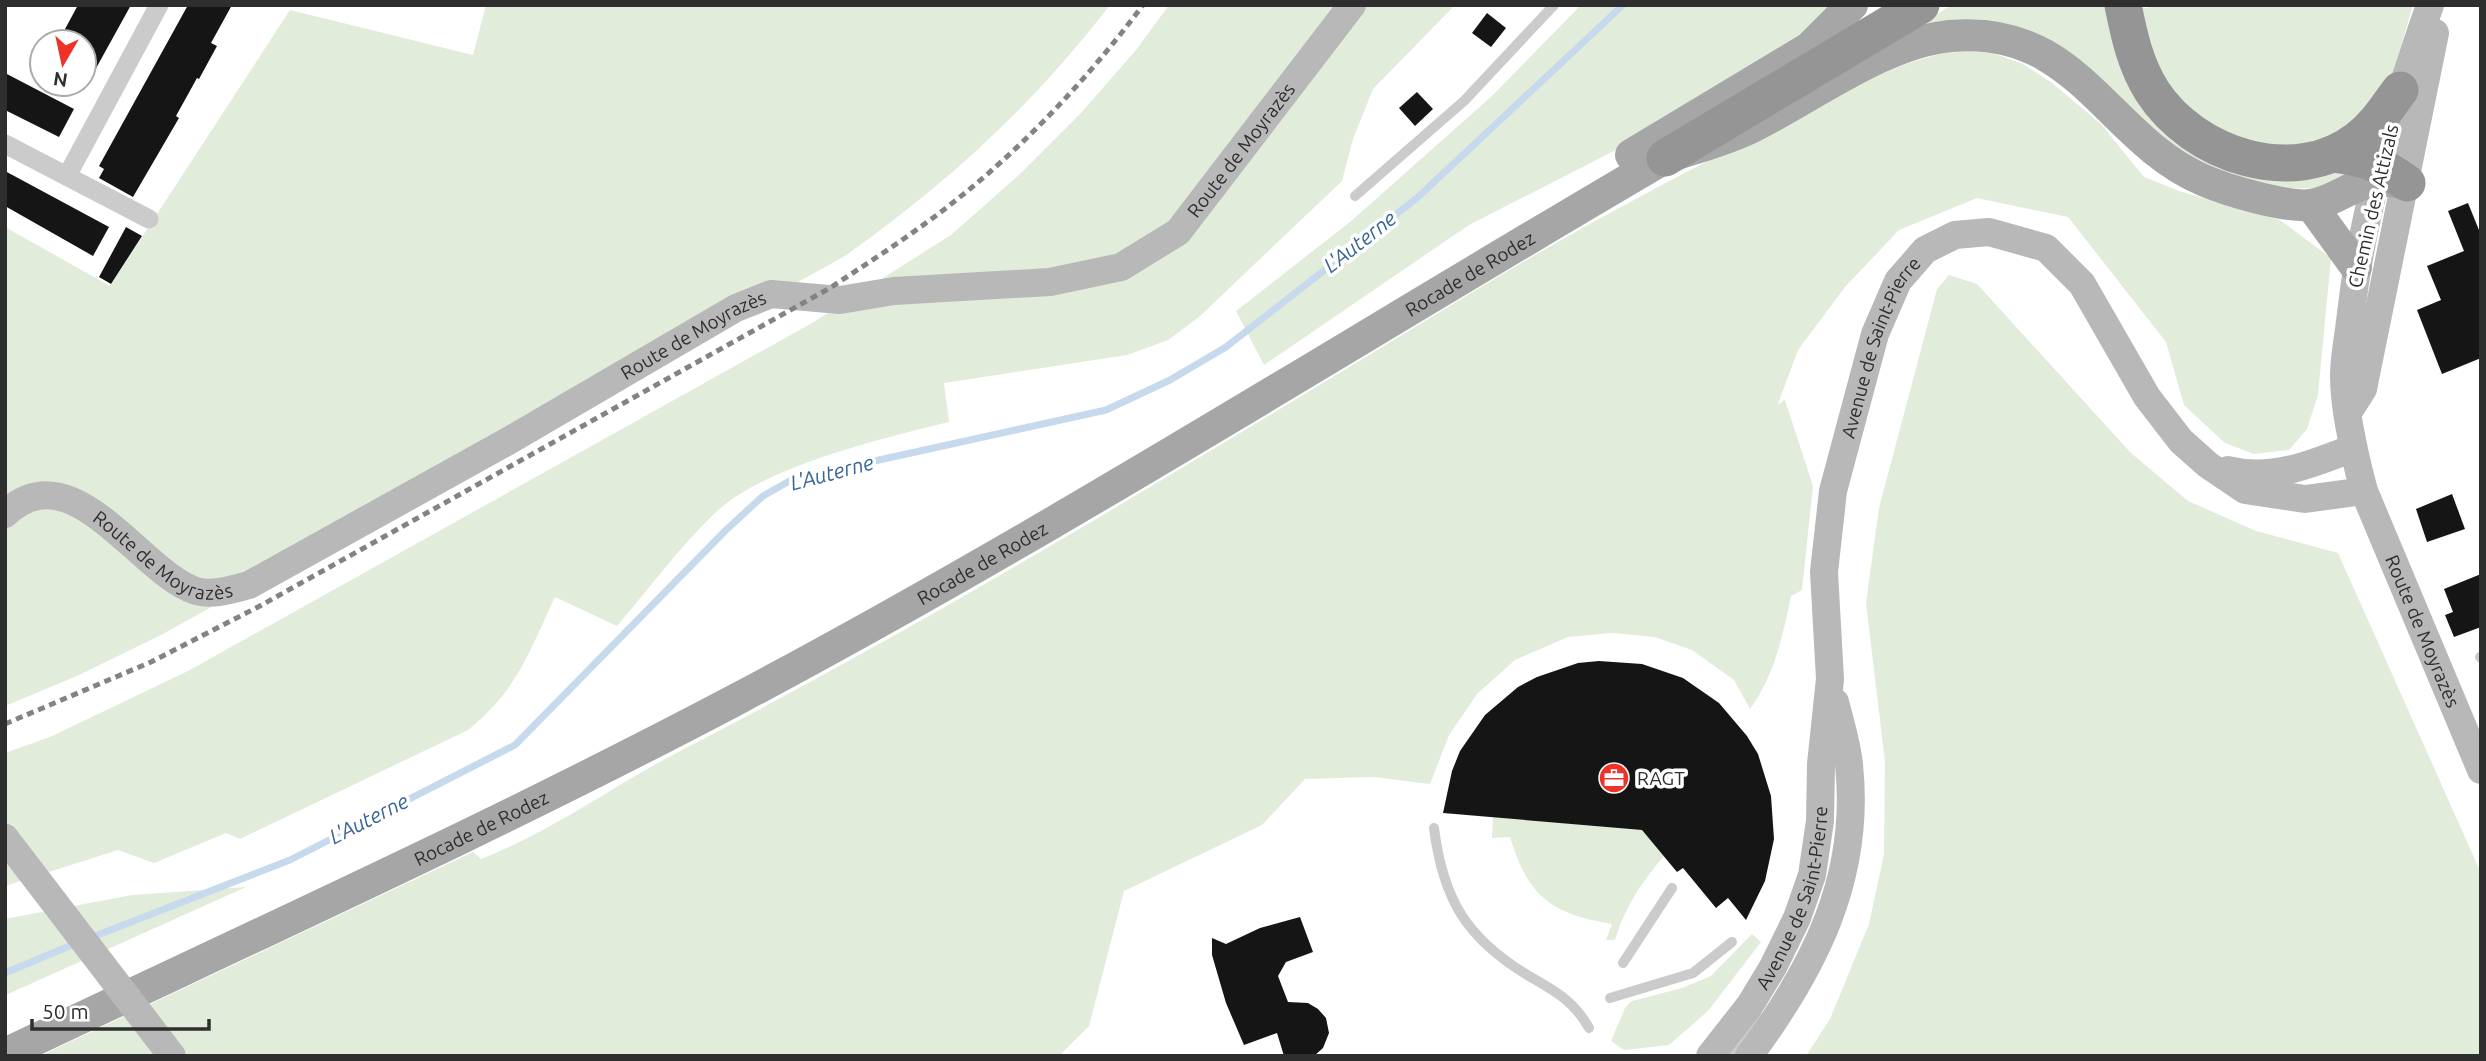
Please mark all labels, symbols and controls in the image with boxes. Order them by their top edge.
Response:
north arrow [28,28,98,98]
text: N [52,68,69,92]
street label: Route de Moyrazès [1183,79,1299,221]
street label: Chemin des Attizals [2343,122,2403,290]
water label: L'Auterne [1318,205,1401,277]
street label: Rocade de Rodez [1401,227,1539,321]
street label: Avenue de Saint-Pierre [1837,252,1925,441]
street label: Route de Moyrazès [617,286,769,384]
water label: L'Auterne [787,449,877,495]
street label: Route de Moyrazès [89,506,235,604]
street label: Rocade de Rodez [913,517,1052,609]
street label: Route de Moyrazès [2381,552,2464,711]
office icon: RAGT [1597,761,1631,795]
place label: RAGT [1637,767,1685,789]
street label: Rocade de Rodez [410,786,552,870]
water label: L'Auterne [325,788,412,848]
street label: Avenue de Saint-Pierre [1751,806,1831,993]
scale bar [32,988,208,1032]
text: 50 m [42,999,89,1023]

